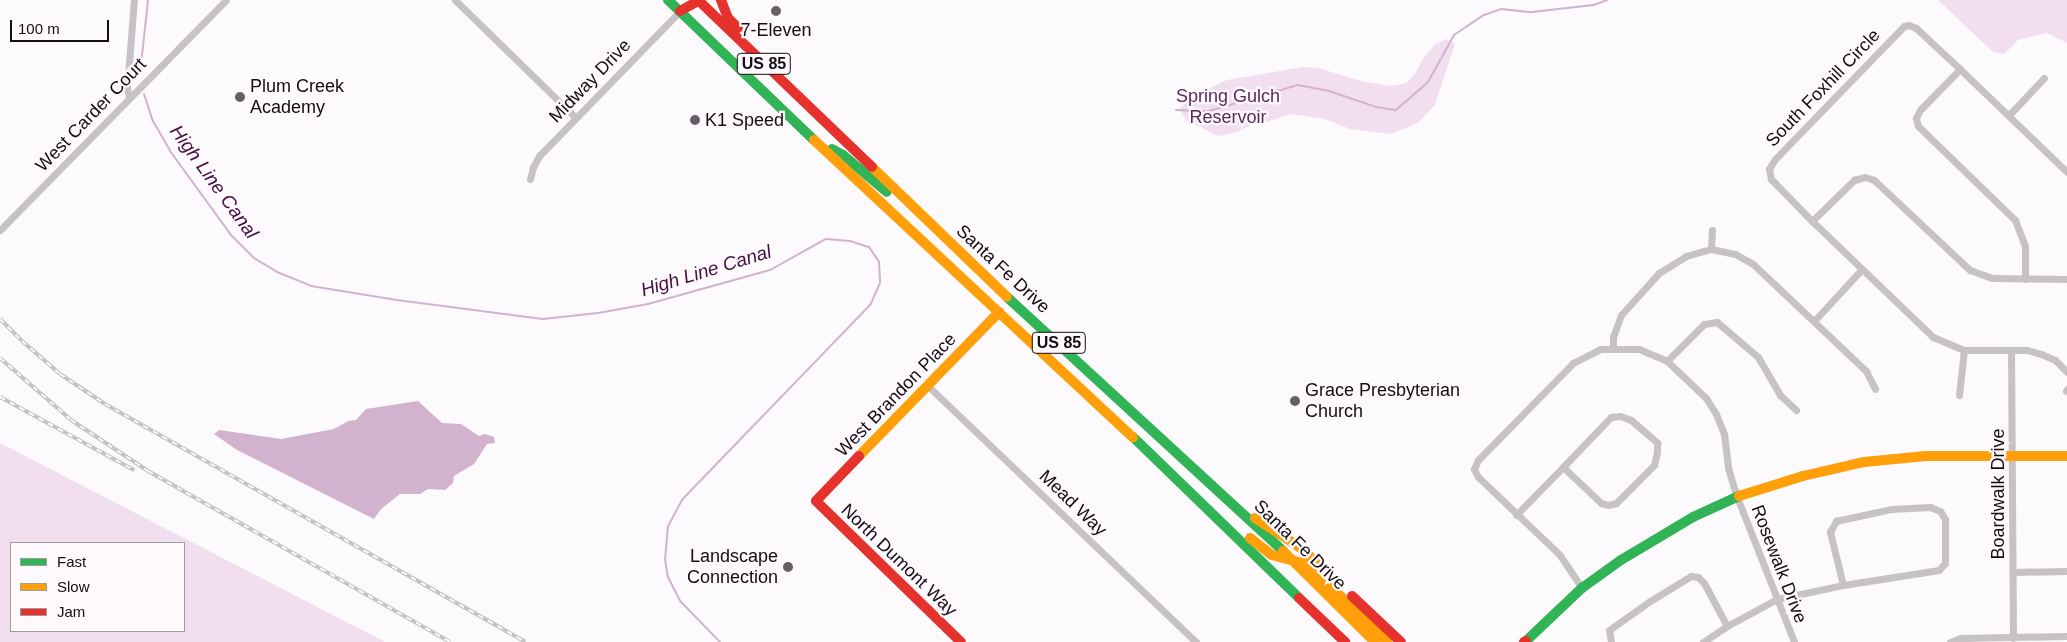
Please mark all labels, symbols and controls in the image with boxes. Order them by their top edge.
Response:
marker: 7-Eleven [770,5,782,17]
scale bar [12,10,111,42]
place label: 7-Eleven [740,19,812,41]
text: 100 m [18,20,60,37]
street label: South Foxhill Circle [1761,25,1885,151]
street label: Midway Drive [545,35,635,127]
road number: US 85 [736,51,792,78]
street label: West Carder Court [31,54,151,176]
place label: Plum Creek Academy [250,76,344,118]
park label: Spring Gulch Reservoir [1176,86,1280,128]
marker: Plum Creek Academy [234,91,246,103]
place label: K1 Speed [705,109,784,131]
marker: K1 Speed [689,114,701,126]
water label: High Line Canal [165,121,263,243]
street label: Santa Fe Drive [952,220,1054,318]
water label: High Line Canal [638,240,774,302]
street label: West Brandon Place [831,329,961,461]
road number: US 85 [1032,329,1086,356]
place label: Grace Presbyterian Church [1305,380,1460,422]
marker: Grace Presbyterian Church [1289,395,1301,407]
street label: Boardwalk Drive [1987,428,2009,560]
street label: Mead Way [1035,466,1111,540]
street label: Santa Fe Drive [1249,496,1351,594]
street label: North Dumont Way [837,499,961,621]
street label: Rosewalk Drive [1747,502,1811,626]
legend [10,542,185,632]
place label: Landscape Connection [687,546,778,588]
text: Fast [57,553,86,570]
marker: Landscape Connection [782,561,794,573]
text: Slow [57,578,90,595]
text: Jam [57,603,85,620]

